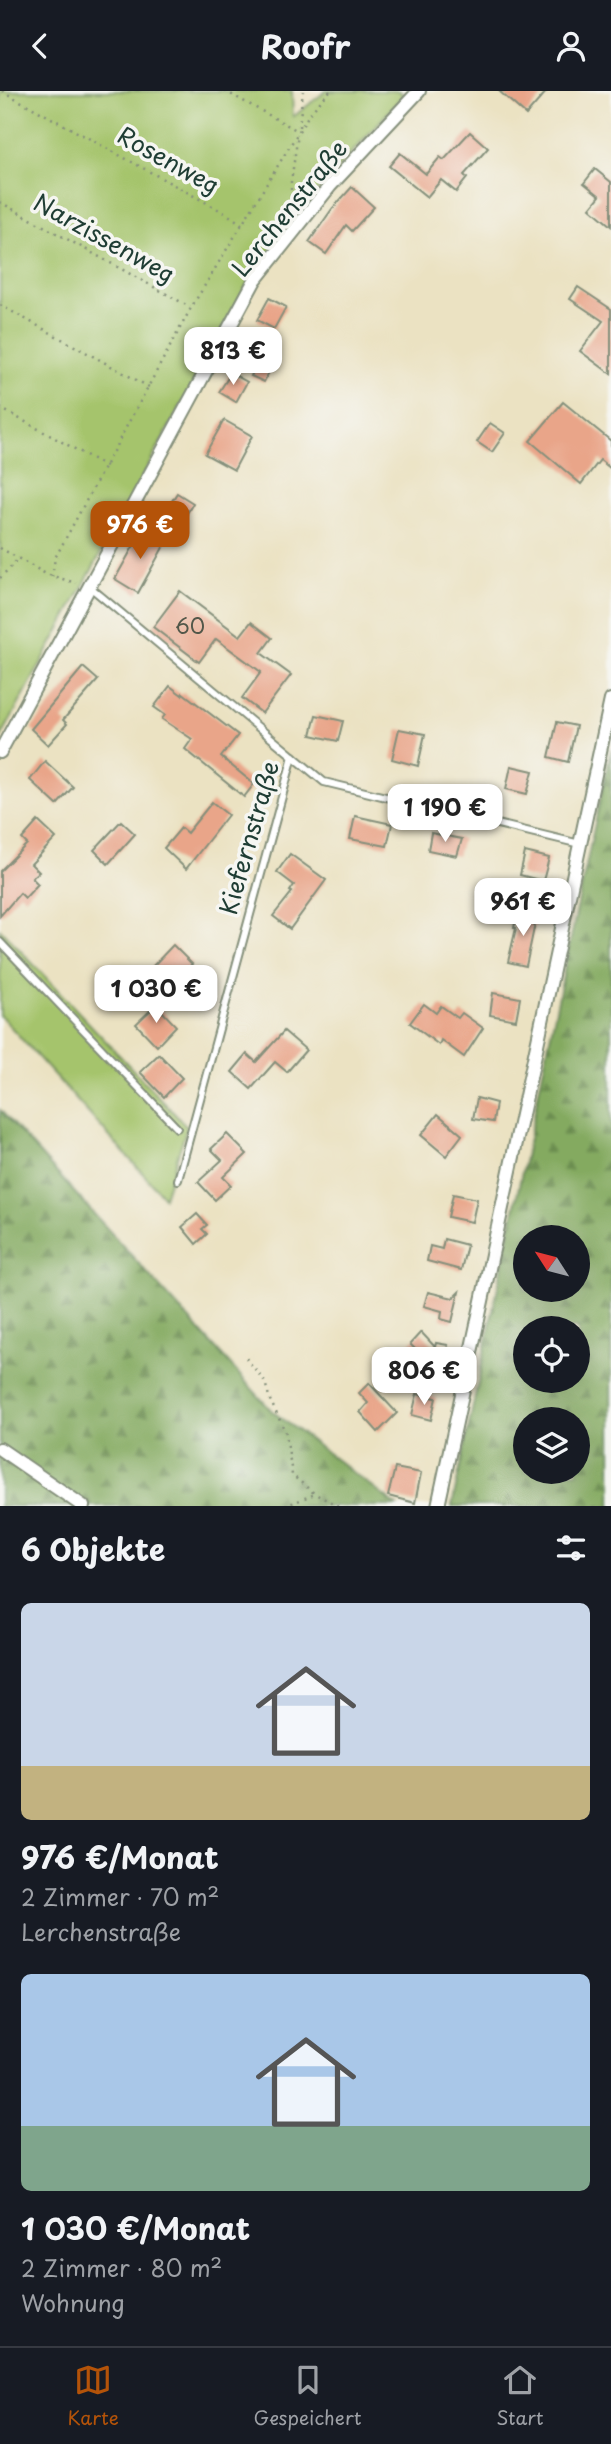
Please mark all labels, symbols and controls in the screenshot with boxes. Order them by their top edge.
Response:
text: Roofr [261,22,350,70]
icon: back [21,27,59,65]
icon: person [552,27,590,65]
street label: Rosenweg [111,116,227,202]
street label: Lerchenstraße [222,132,355,284]
street label: Narzissenweg [28,184,182,291]
pin: 813 € [184,327,282,387]
text: 813 € [200,332,266,367]
pin: 976 € [91,501,189,561]
text: 976 € [106,506,174,541]
house number: 60 [175,609,205,641]
street label: Kiefernstraße [209,756,287,918]
pin: 1 190 € [380,785,510,844]
text: 1 190 € [404,789,486,824]
pin: 961 € [474,879,572,938]
text: 961 € [490,883,556,918]
pin: 1 030 € [91,965,221,1025]
text: 1 030 € [110,970,202,1005]
north arrow [513,1225,590,1302]
map controls [513,1225,590,1484]
button: locate [513,1316,590,1393]
pin: 806 € [375,1347,473,1407]
text: 806 € [388,1352,460,1387]
button: layers [513,1407,590,1484]
text: 6 Objekte [21,1526,165,1571]
icon: filters [552,1529,590,1567]
icon: home [243,1648,369,1774]
text: 976 €/Monat [21,1834,219,1879]
text: 2 Zimmer · 70 m² [21,1879,219,1914]
text: Lerchenstraße [21,1914,181,1949]
icon: home [243,2019,369,2145]
text: 1 030 €/Monat [21,2205,250,2250]
text: 2 Zimmer · 80 m² [21,2250,222,2285]
text: Wohnung [21,2285,125,2320]
tab: Karte [67,2361,119,2431]
tab: Gespeichert [254,2361,362,2431]
tab: Start [496,2361,544,2431]

